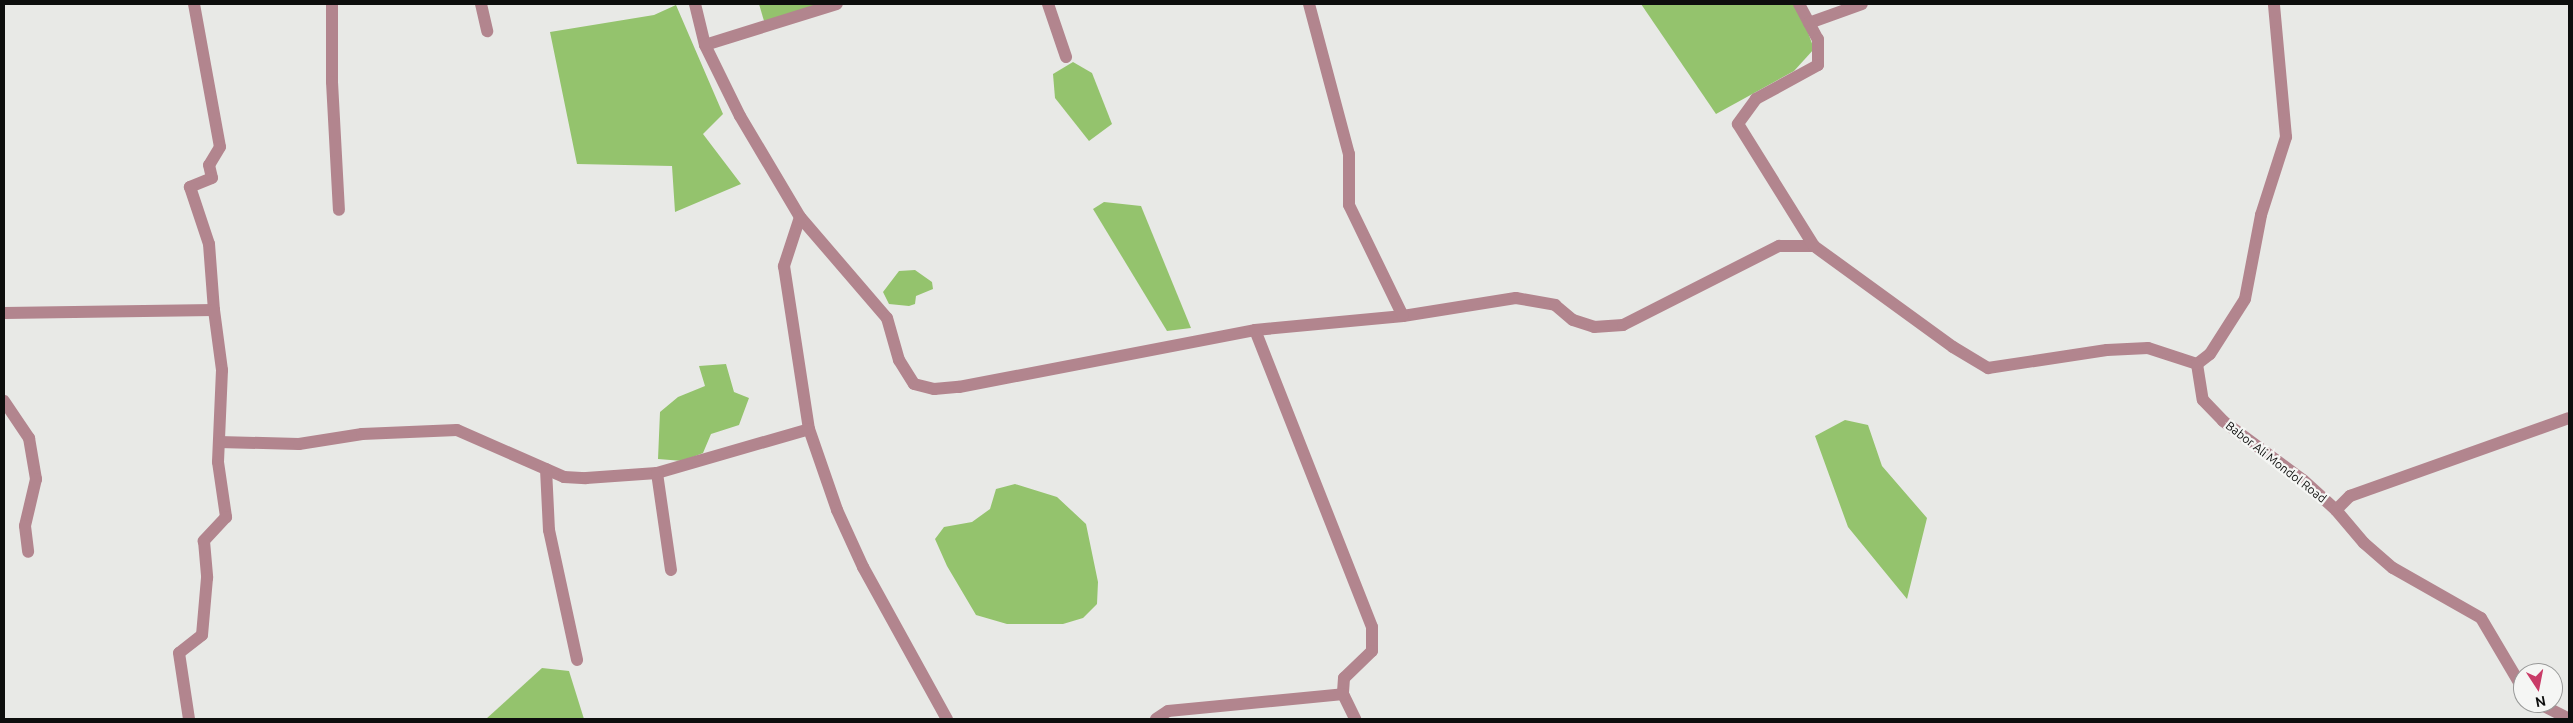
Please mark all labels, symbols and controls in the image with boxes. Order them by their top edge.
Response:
street label: Babor Ali Mondol Road [2223,418,2329,506]
north arrow [2513,663,2563,713]
text: N [2534,693,2547,711]

